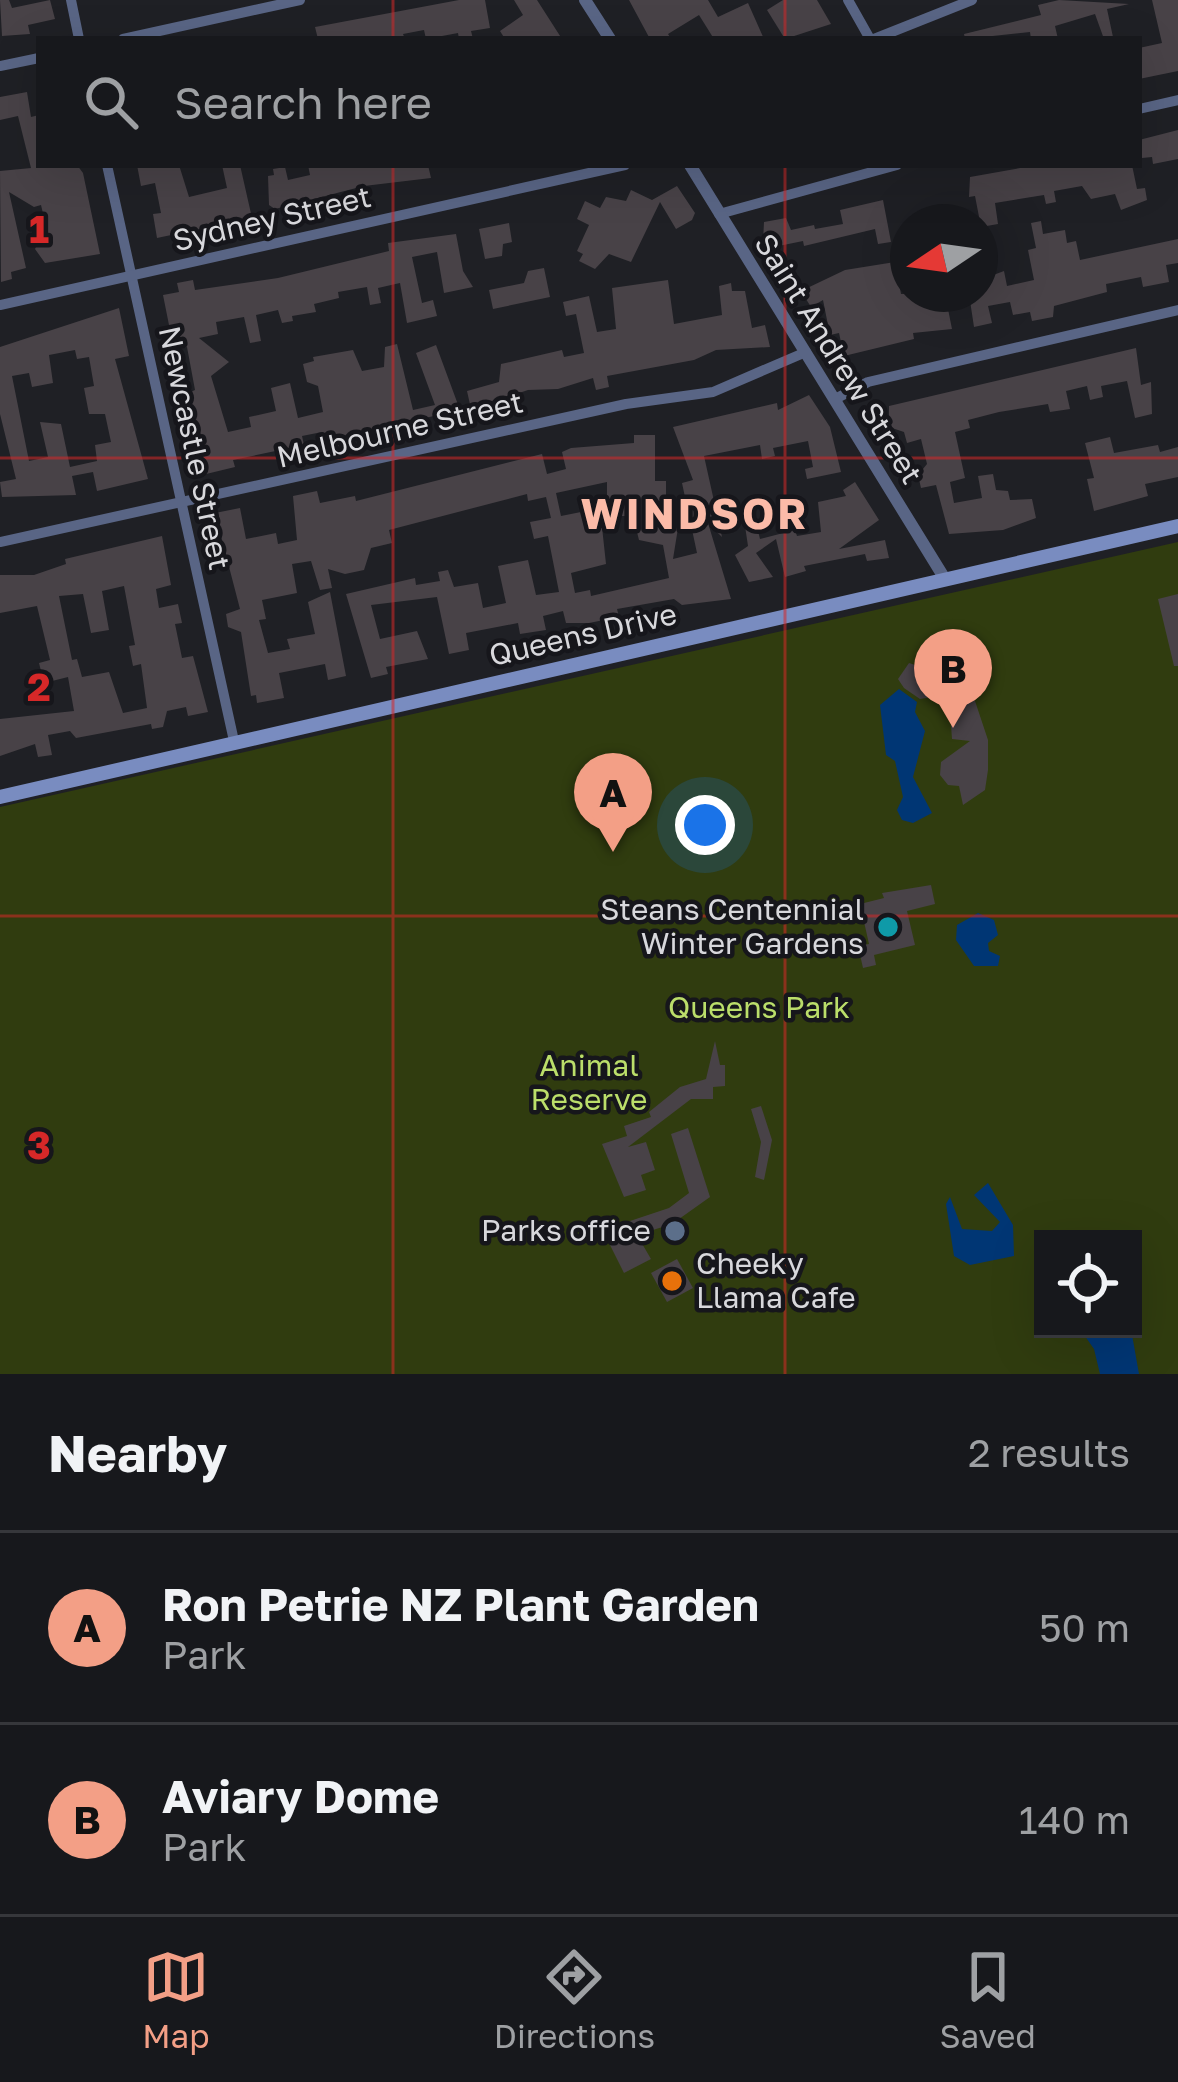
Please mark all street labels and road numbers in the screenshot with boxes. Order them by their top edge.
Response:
street label: Sydney Street [169,178,374,258]
street label: Saint Andrew Street [747,227,930,490]
street label: Newcastle Street [152,323,238,573]
street label: Melbourne Street [273,383,526,475]
street label: Queens Drive [486,595,680,673]

